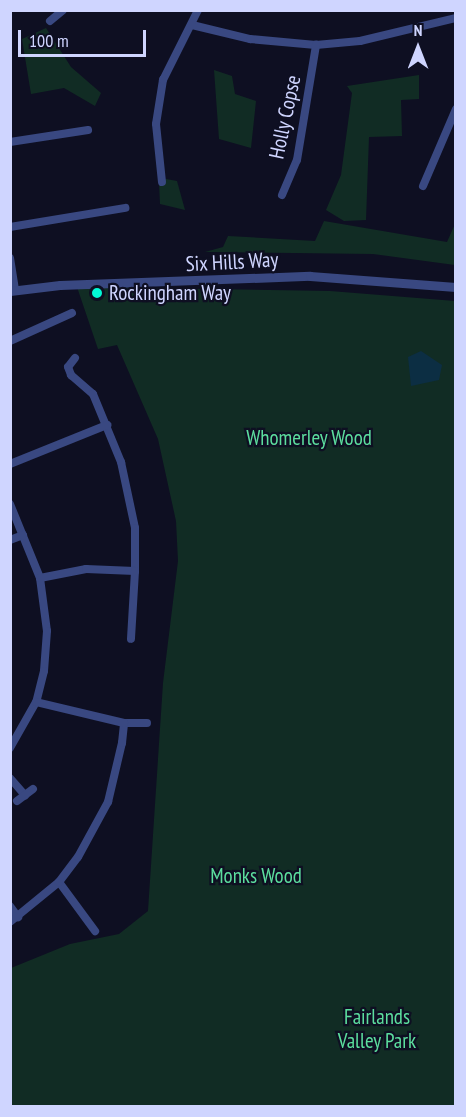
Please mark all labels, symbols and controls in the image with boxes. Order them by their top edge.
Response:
scale bar [21,18,148,56]
north arrow [388,18,448,78]
text: N [414,20,422,40]
text: 100 m [29,29,69,52]
street label: Holly Copse [264,73,306,161]
street label: Six Hills Way [185,247,279,277]
place label: Rockingham Way [109,280,231,306]
marker: Rockingham Way [90,286,104,300]
park label: Whomerley Wood [246,425,372,451]
park label: Monks Wood [210,863,302,889]
park label: Fairlands Valley Park [338,1004,416,1054]

